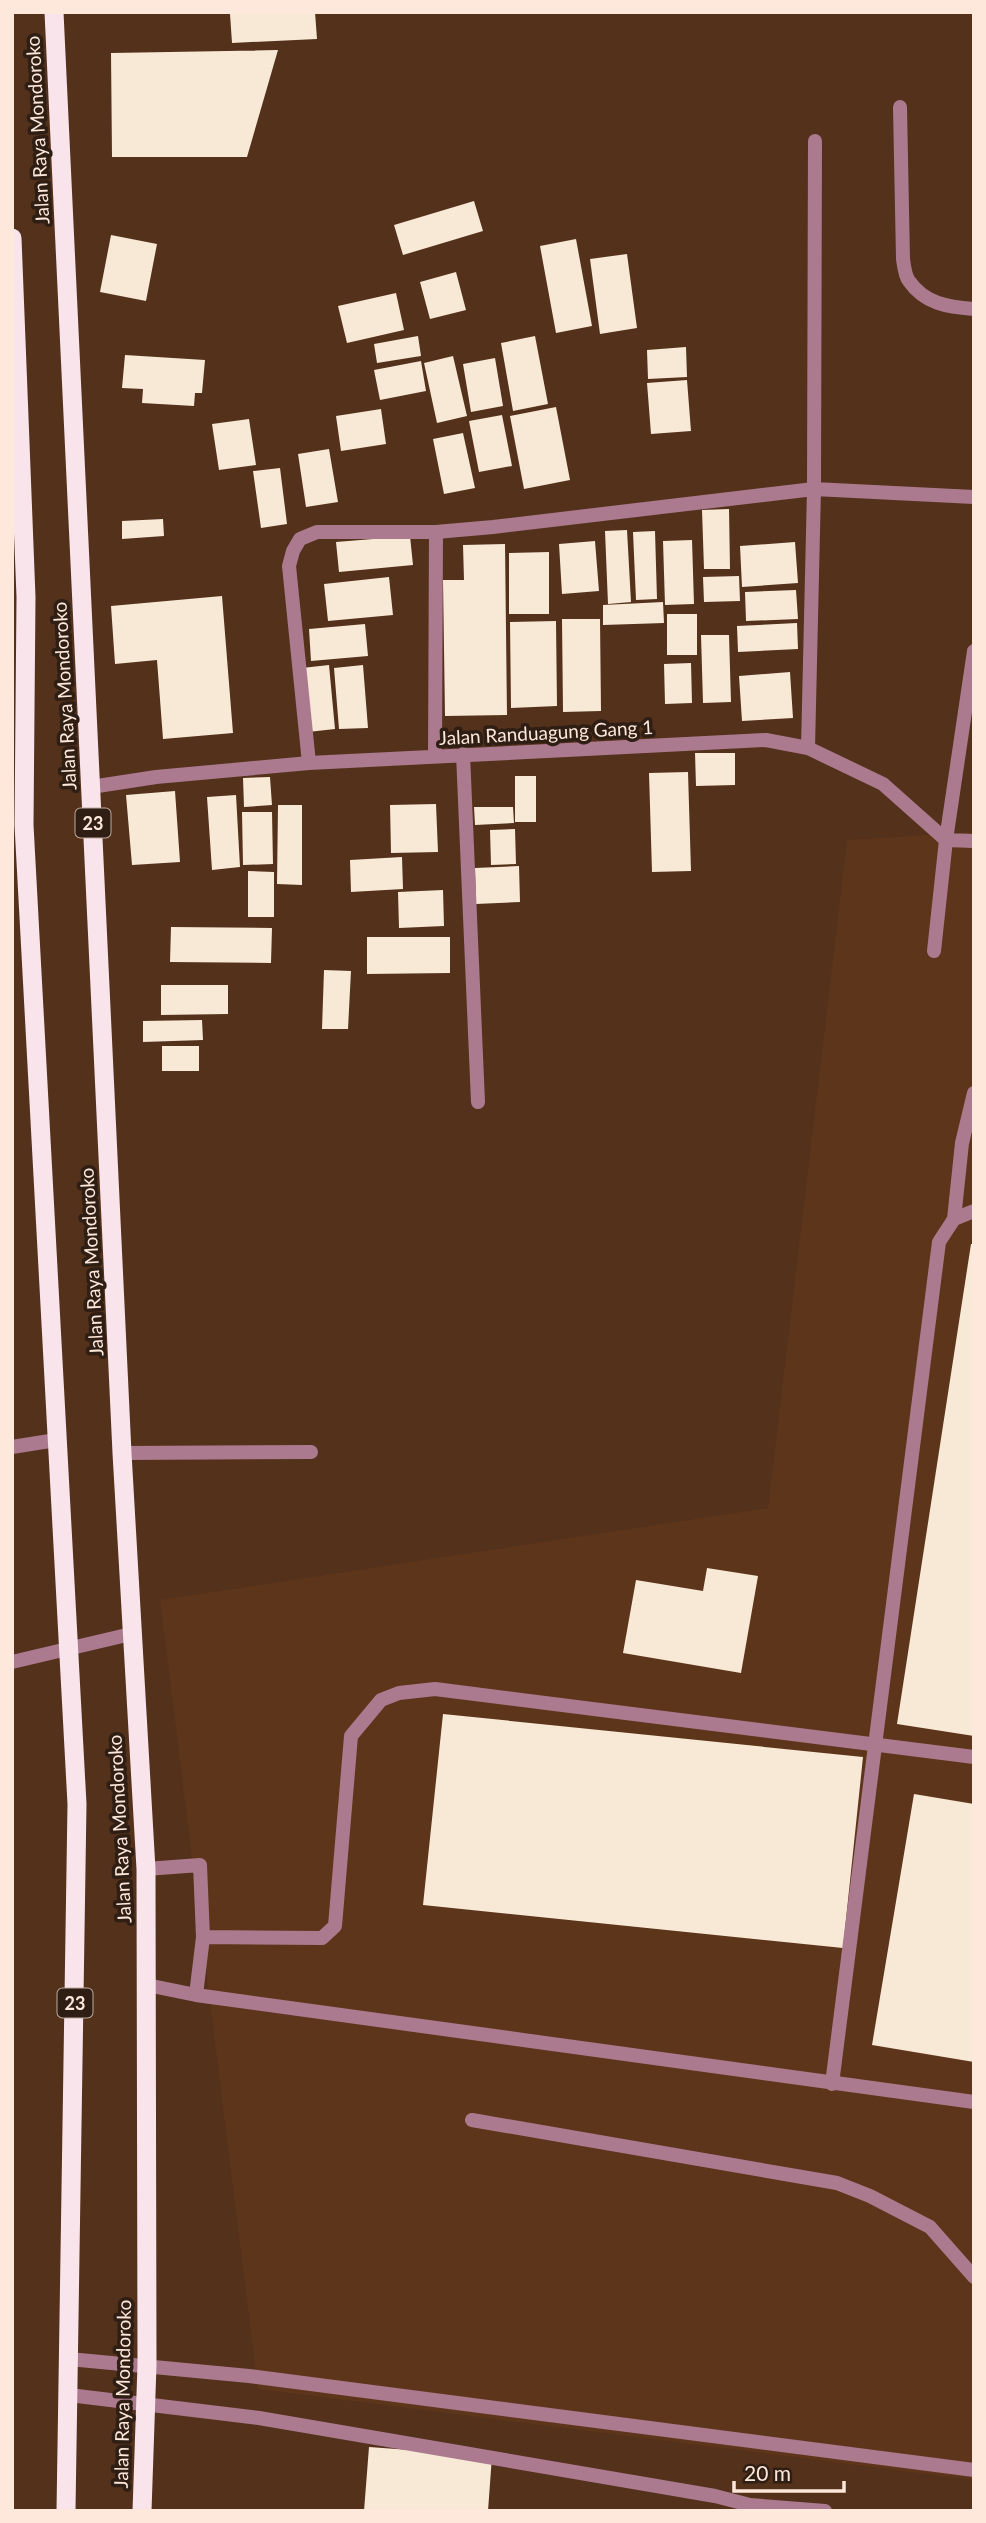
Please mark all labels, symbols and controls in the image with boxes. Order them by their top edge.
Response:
street label: Jalan Raya Mondoroko [21,35,53,225]
street label: Jalan Raya Mondoroko [48,601,80,791]
street label: Jalan Randuagung Gang 1 [438,715,654,749]
road number: 23 [76,808,110,838]
street label: Jalan Raya Mondoroko [75,1167,107,1357]
street label: Jalan Raya Mondoroko [103,1734,135,1924]
road number: 23 [57,1989,92,2018]
street label: Jalan Raya Mondoroko [109,2299,135,2489]
scale bar [734,2450,844,2494]
text: 20 m [744,2460,791,2485]

